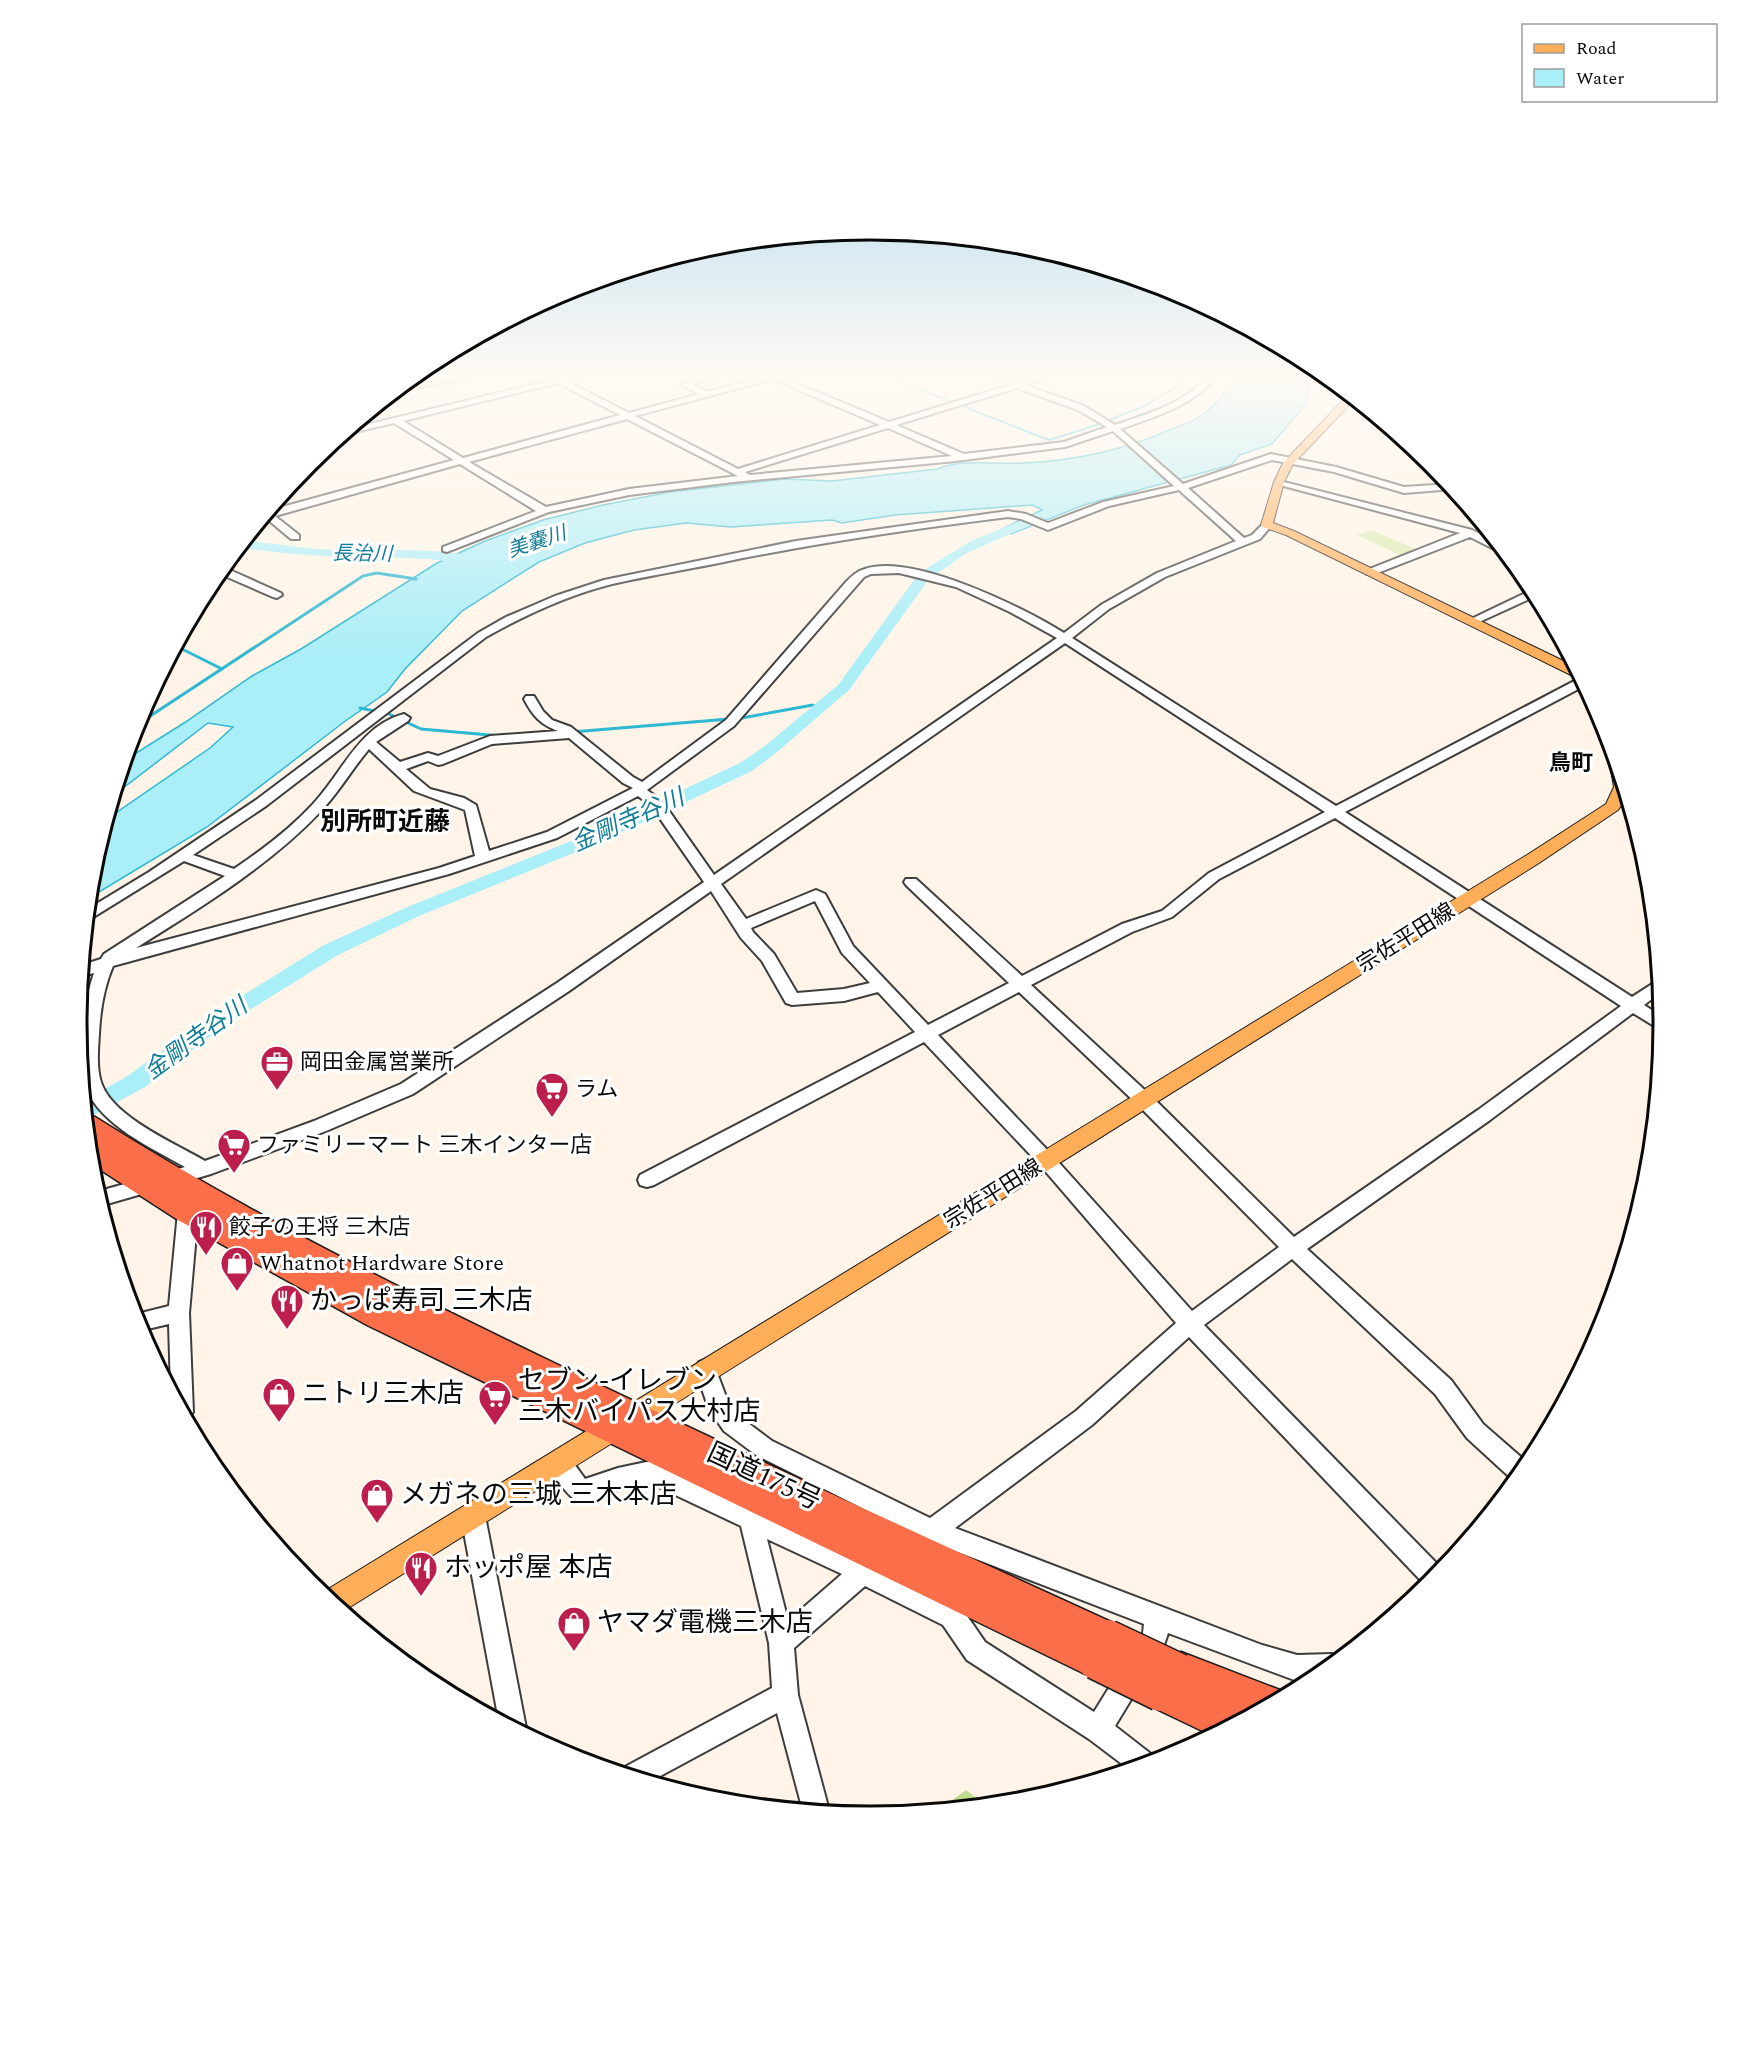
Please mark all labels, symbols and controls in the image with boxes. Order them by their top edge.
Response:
legend [1522,24,1717,102]
text: Road [1576,35,1617,62]
text: Water [1576,65,1624,92]
water label: 美嚢川 [504,518,572,566]
water label: 長治川 [332,538,394,570]
district label: 鳥町 [1549,747,1593,780]
water label: 金剛寺谷川 [566,779,693,862]
district label: 別所町近藤 [320,802,450,842]
street label: 宗佐平田線 [1351,895,1461,981]
water label: 金剛寺谷川 [137,987,258,1089]
office icon: 岡田金属営業所 [259,1044,295,1091]
place label: 岡田金属営業所 [300,1046,454,1079]
supermarket icon: ラム [534,1071,570,1118]
place label: ラム [575,1073,618,1106]
supermarket icon: ファミリーマート 三木インター店 [216,1127,252,1174]
place label: ファミリーマート 三木インター店 [257,1129,593,1162]
street label: 宗佐平田線 [938,1151,1048,1237]
restaurant icon: 餃子の王将 三木店 [188,1209,224,1256]
place label: 餃子の王将 三木店 [229,1211,411,1244]
shop icon: Whatnot Hardware Store [219,1245,255,1292]
place label: Whatnot Hardware Store [260,1247,504,1280]
place label: かっぱ寿司 三木店 [310,1280,533,1322]
restaurant icon: かっぱ寿司 三木店 [269,1283,305,1330]
place label: セブン-イレブン 三木バイパス大村店 [518,1360,760,1433]
place label: ニトリ三木店 [302,1373,464,1415]
shop icon: ニトリ三木店 [261,1376,297,1423]
supermarket icon: セブン-イレブン 三木バイパス大村店 [477,1379,513,1426]
street label: 国道175号 [700,1432,828,1522]
place label: メガネの三城 三木本店 [400,1474,677,1516]
shop icon: メガネの三城 三木本店 [359,1477,395,1524]
place label: ホッポ屋 本店 [444,1547,613,1589]
restaurant icon: ホッポ屋 本店 [403,1550,439,1597]
place label: ヤマダ電機三木店 [597,1602,813,1644]
shop icon: ヤマダ電機三木店 [556,1605,592,1652]

